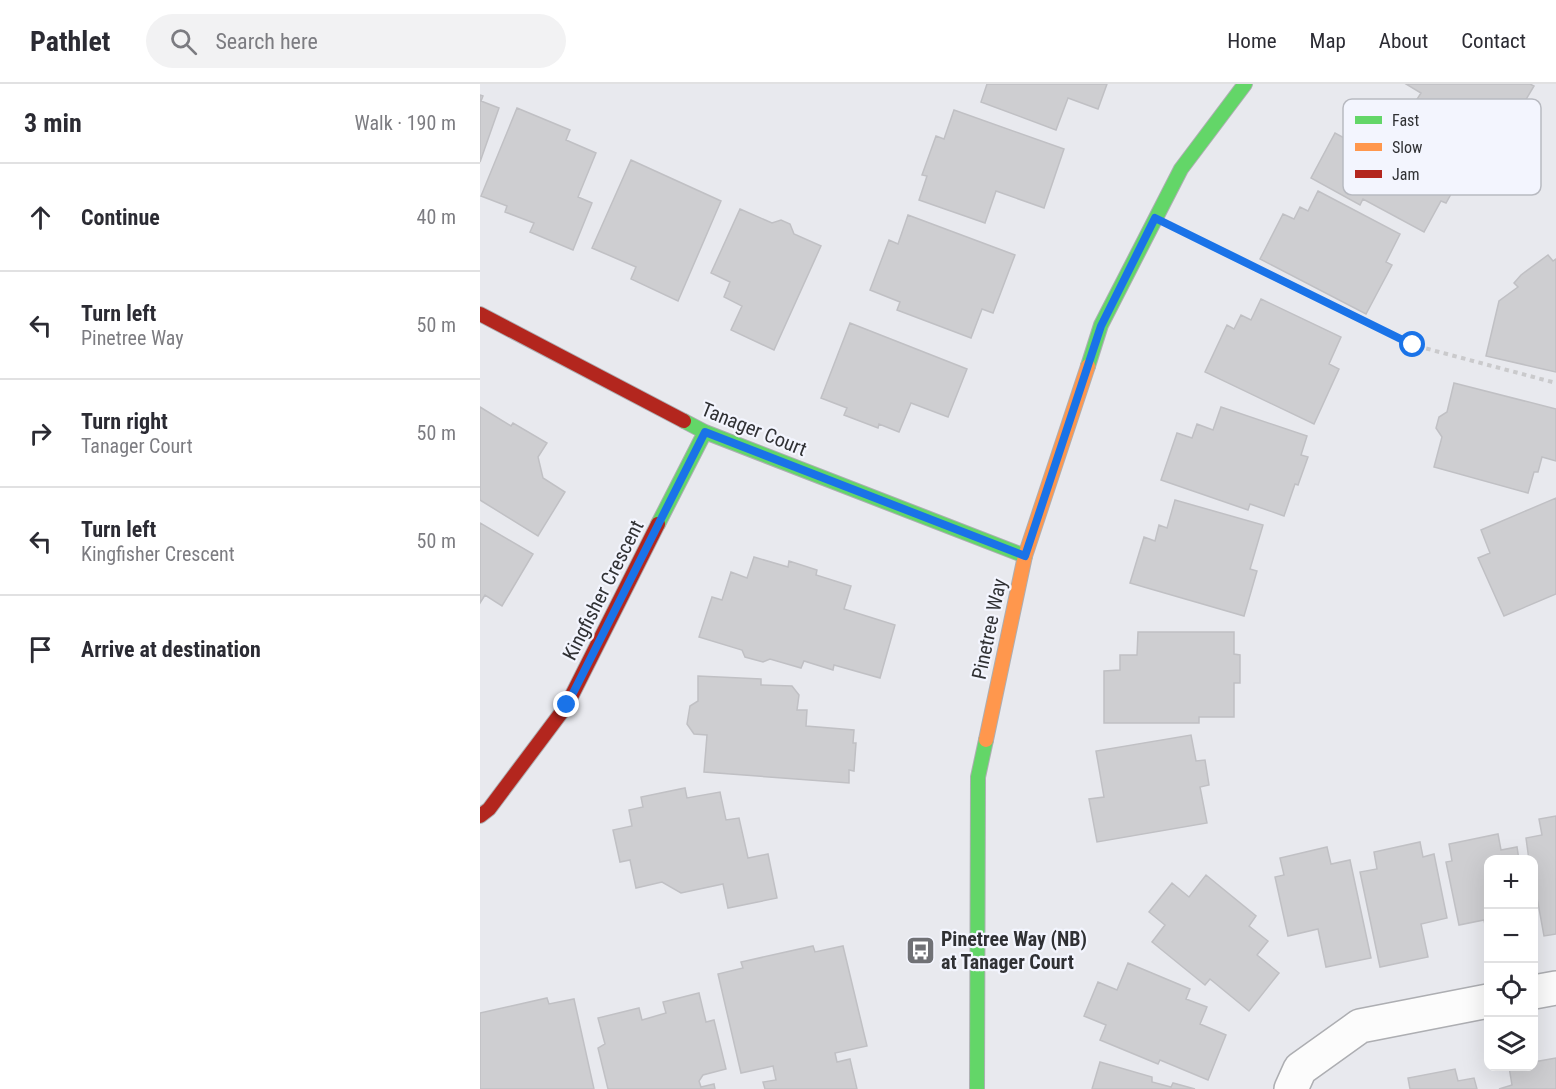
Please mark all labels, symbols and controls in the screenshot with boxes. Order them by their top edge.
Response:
search box [146,14,566,68]
text: Pathlet [30,25,110,58]
icon: search [167,25,200,58]
text: Search here [215,29,318,54]
text: Home [1227,29,1277,53]
text: Map [1310,29,1346,53]
text: About [1379,29,1428,53]
text: Contact [1461,29,1526,53]
legend [1343,99,1541,195]
text: 3 min [24,108,82,138]
text: Walk · 190 m [355,111,456,135]
text: Fast [1392,111,1419,130]
text: Slow [1392,138,1422,157]
text: Jam [1392,165,1419,184]
icon: ahead [24,201,57,234]
text: Continue [81,205,160,230]
text: 40 m [417,205,456,229]
text: Turn left [81,301,156,326]
icon: left [24,309,57,342]
text: 50 m [417,313,456,337]
text: Pinetree Way [81,326,184,350]
route start [1399,331,1425,357]
street label: Tanager Court [698,397,810,461]
text: Turn right [81,409,168,434]
icon: right [24,417,57,450]
text: 50 m [417,421,456,445]
text: Tanager Court [81,434,193,458]
street label: Kingfisher Crescent [557,516,649,664]
text: Turn left [81,517,156,542]
icon: left [24,525,57,558]
text: 50 m [417,529,456,553]
text: Kingfisher Crescent [81,542,235,566]
street label: Pinetree Way [967,576,1011,682]
icon: arrive [24,633,57,666]
text: Arrive at destination [81,637,261,662]
route end [553,691,579,717]
map controls [1484,855,1538,1071]
button: + [1484,855,1538,909]
button: − [1484,909,1538,963]
place label: Pinetree Way (NB) at Tanager Court [941,927,1087,974]
bus stop icon: Pinetree Way (NB) at Tanager Court [904,934,936,966]
button: locate [1484,963,1538,1017]
button: layers [1484,1017,1538,1071]

